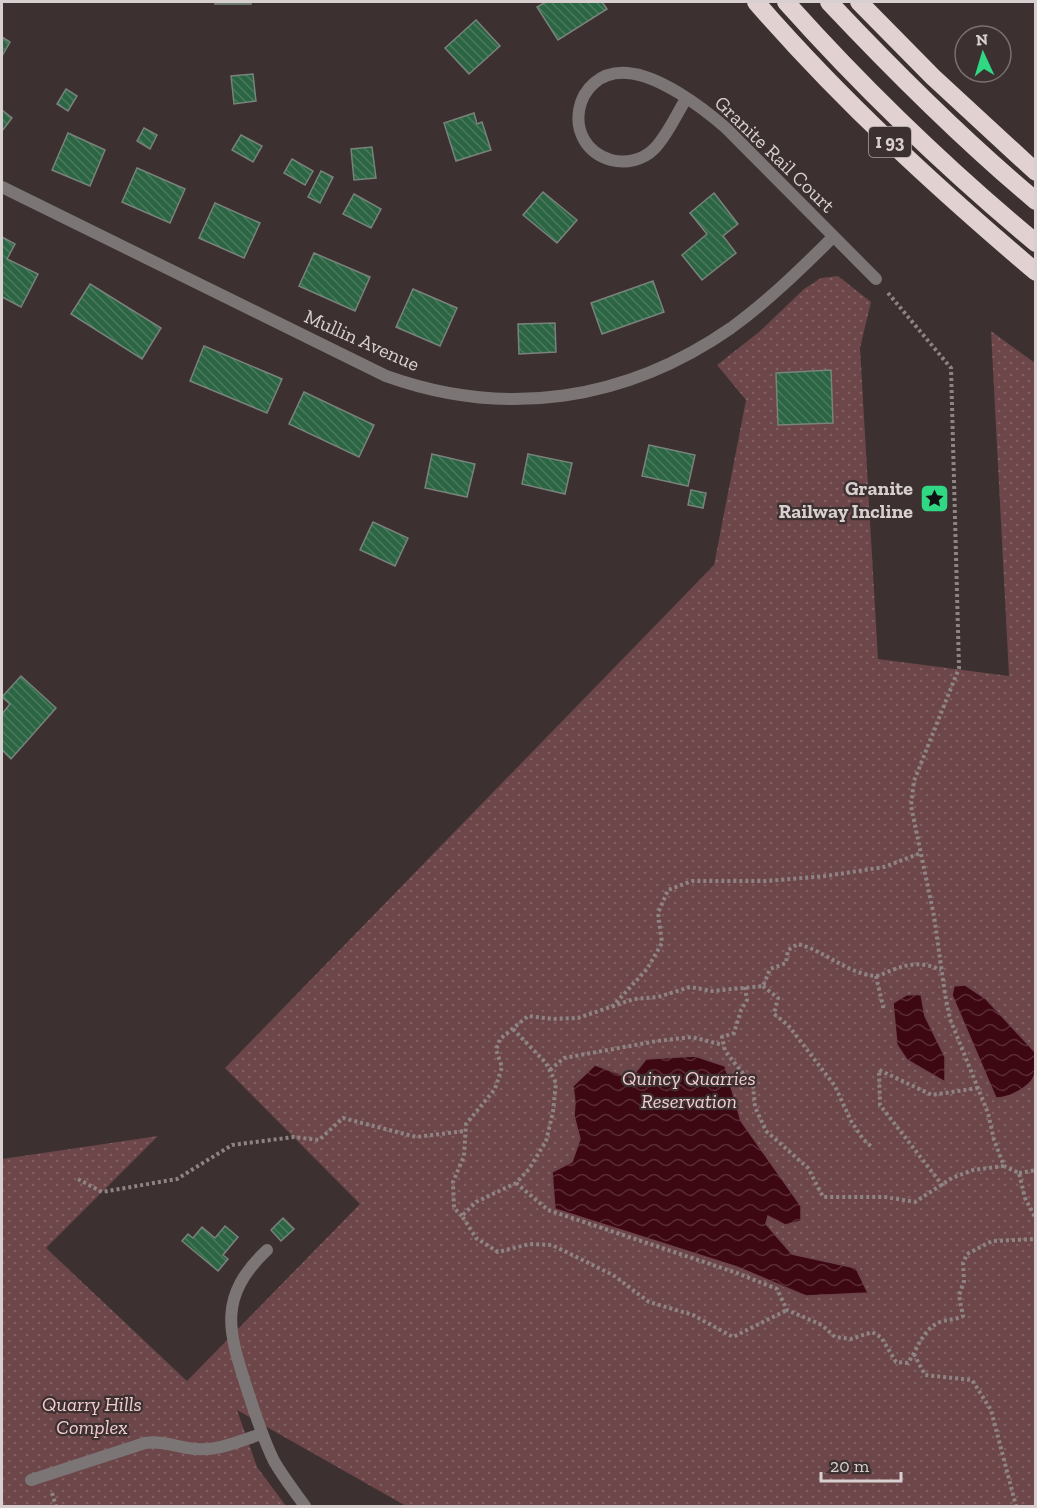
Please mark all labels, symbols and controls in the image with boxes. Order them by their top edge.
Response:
north arrow [953,24,1013,84]
text: N [975,30,989,49]
street label: Granite Rail Court [710,90,841,218]
road number: I 93 [869,127,911,157]
street label: Mullin Avenue [301,304,423,376]
place label: Granite Railway Incline [778,476,913,523]
place icon: Granite Railway Incline [918,483,950,515]
park label: Quincy Quarries Reservation [622,1066,756,1113]
park label: Quarry Hills Complex [42,1392,142,1439]
scale bar [821,1445,900,1483]
text: 20 m [830,1455,870,1477]

